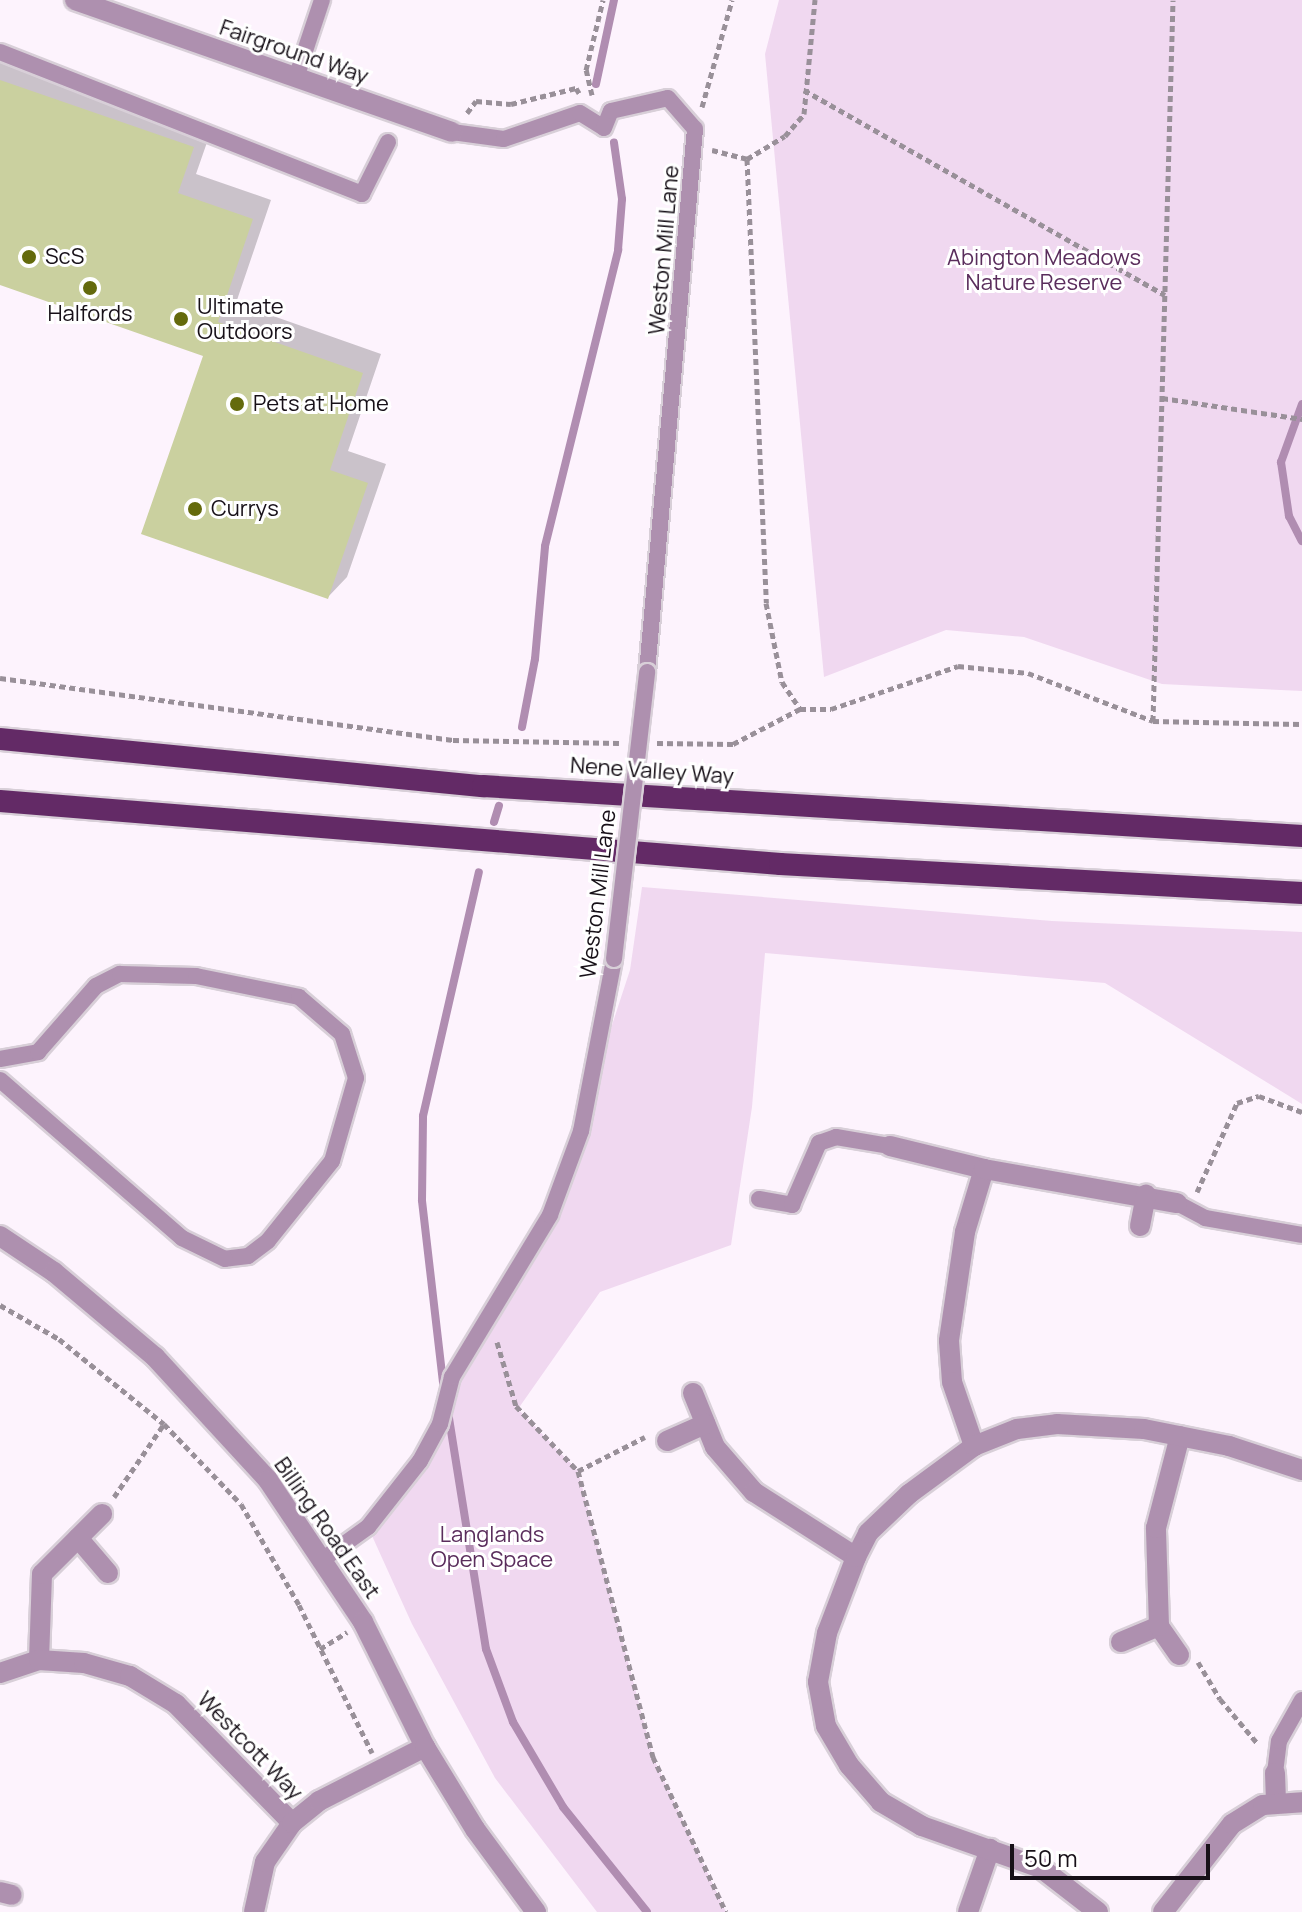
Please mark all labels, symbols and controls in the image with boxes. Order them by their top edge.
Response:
street label: Fairground Way [216,14,372,90]
street label: Weston Mill Lane [643,164,685,336]
place label: ScS [45,244,84,270]
park label: Abington Meadows Nature Reserve [947,244,1141,296]
marker: ScS [20,248,38,266]
marker: Halfords [81,279,99,297]
place label: Ultimate Outdoors [197,293,292,344]
place label: Halfords [47,301,133,327]
marker: Ultimate Outdoors [172,310,190,328]
place label: Pets at Home [253,391,389,417]
marker: Pets at Home [228,395,246,413]
place label: Currys [211,496,279,522]
marker: Currys [186,500,204,518]
street label: Nene Valley Way [569,752,735,790]
street label: Weston Mill Lane [575,808,621,980]
street label: Billing Road East [269,1452,385,1604]
park label: Langlands Open Space [431,1521,553,1572]
street label: Westcott Way [192,1686,308,1806]
scale bar [1014,1828,1214,1878]
text: 50 m [1024,1841,1078,1874]

